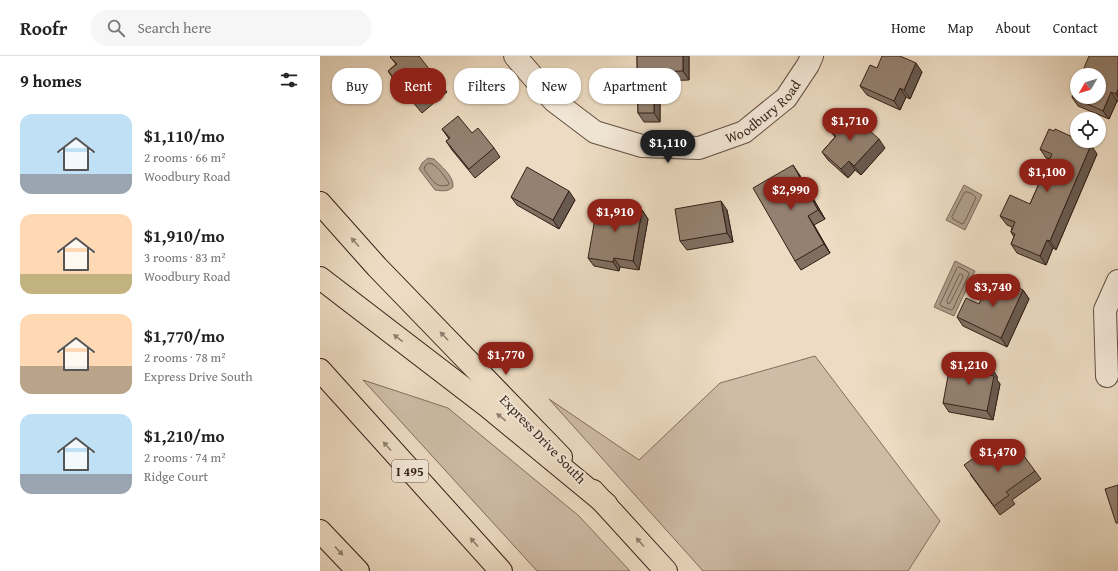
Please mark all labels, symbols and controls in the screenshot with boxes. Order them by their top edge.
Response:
search box [91,10,371,46]
text: Roofr [20,14,67,42]
icon: search [105,17,127,39]
text: Search here [137,17,211,38]
text: Home [891,18,926,38]
text: Map [948,18,973,38]
text: About [995,18,1031,38]
text: Contact [1053,18,1098,38]
text: 9 homes [20,68,82,93]
chip: Buy [332,68,382,104]
chip: Rent [390,68,446,104]
chip: Filters [454,68,519,104]
chip: New [527,68,581,104]
chip: Apartment [589,68,681,104]
north arrow [1070,68,1106,104]
map controls [1070,68,1106,148]
icon: filters [278,69,300,91]
street label: Woodbury Road [722,76,806,148]
pin: $1,710 [817,108,883,142]
text: $1,710 [831,111,869,130]
button: locate [1070,112,1106,148]
text: $1,110/mo [144,123,225,148]
icon: home [52,130,100,178]
pin: $1,110 [635,130,701,164]
text: $1,110 [649,133,687,152]
text: 2 rooms · 66 m² [144,148,226,167]
pin: $1,100 [1014,159,1080,193]
text: $1,100 [1028,162,1066,181]
text: Woodbury Road [144,167,230,186]
pin: $2,990 [758,177,824,211]
text: $2,990 [772,180,810,199]
pin: $1,910 [582,199,648,233]
text: $1,910 [596,202,634,221]
text: $1,910/mo [144,223,225,248]
icon: home [52,230,100,278]
one-way arrow [350,237,360,247]
text: 3 rooms · 83 m² [144,248,226,267]
text: Woodbury Road [144,267,230,286]
pin: $3,740 [960,274,1026,308]
text: $3,740 [974,277,1012,296]
text: $1,770/mo [144,323,225,348]
icon: home [52,330,100,378]
one-way arrow [440,331,449,341]
one-way arrow [392,333,403,342]
pin: $1,770 [473,342,539,376]
text: $1,770 [487,345,525,364]
text: 2 rooms · 78 m² [144,348,226,367]
pin: $1,210 [936,352,1002,386]
text: $1,210 [950,355,988,374]
text: Express Drive South [144,367,253,386]
street label: Express Drive South [495,390,591,488]
one-way arrow [495,413,506,422]
text: $1,210/mo [144,423,225,448]
icon: home [52,430,100,478]
pin: $1,470 [965,439,1031,473]
one-way arrow [382,441,392,451]
text: $1,470 [979,442,1017,461]
text: 2 rooms · 74 m² [144,448,226,467]
road number: I 495 [392,460,428,482]
text: Ridge Court [144,467,208,486]
one-way arrow [470,537,479,547]
one-way arrow [636,537,645,547]
one-way arrow [334,546,344,556]

